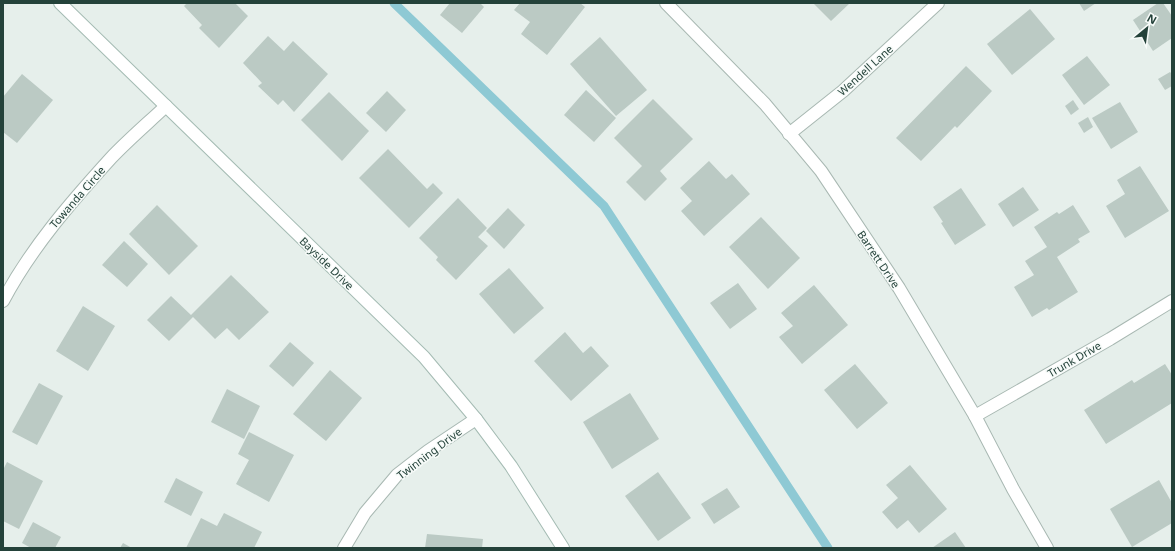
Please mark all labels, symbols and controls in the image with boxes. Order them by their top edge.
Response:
north arrow [1127,8,1167,48]
text: N [1145,10,1160,28]
street label: Wendell Lane [834,41,896,99]
street label: Towanda Circle [46,163,108,231]
street label: Barrett Drive [854,227,904,291]
street label: Bayside Drive [297,233,357,293]
street label: Trunk Drive [1044,338,1104,380]
street label: Twinning Drive [394,424,464,482]

